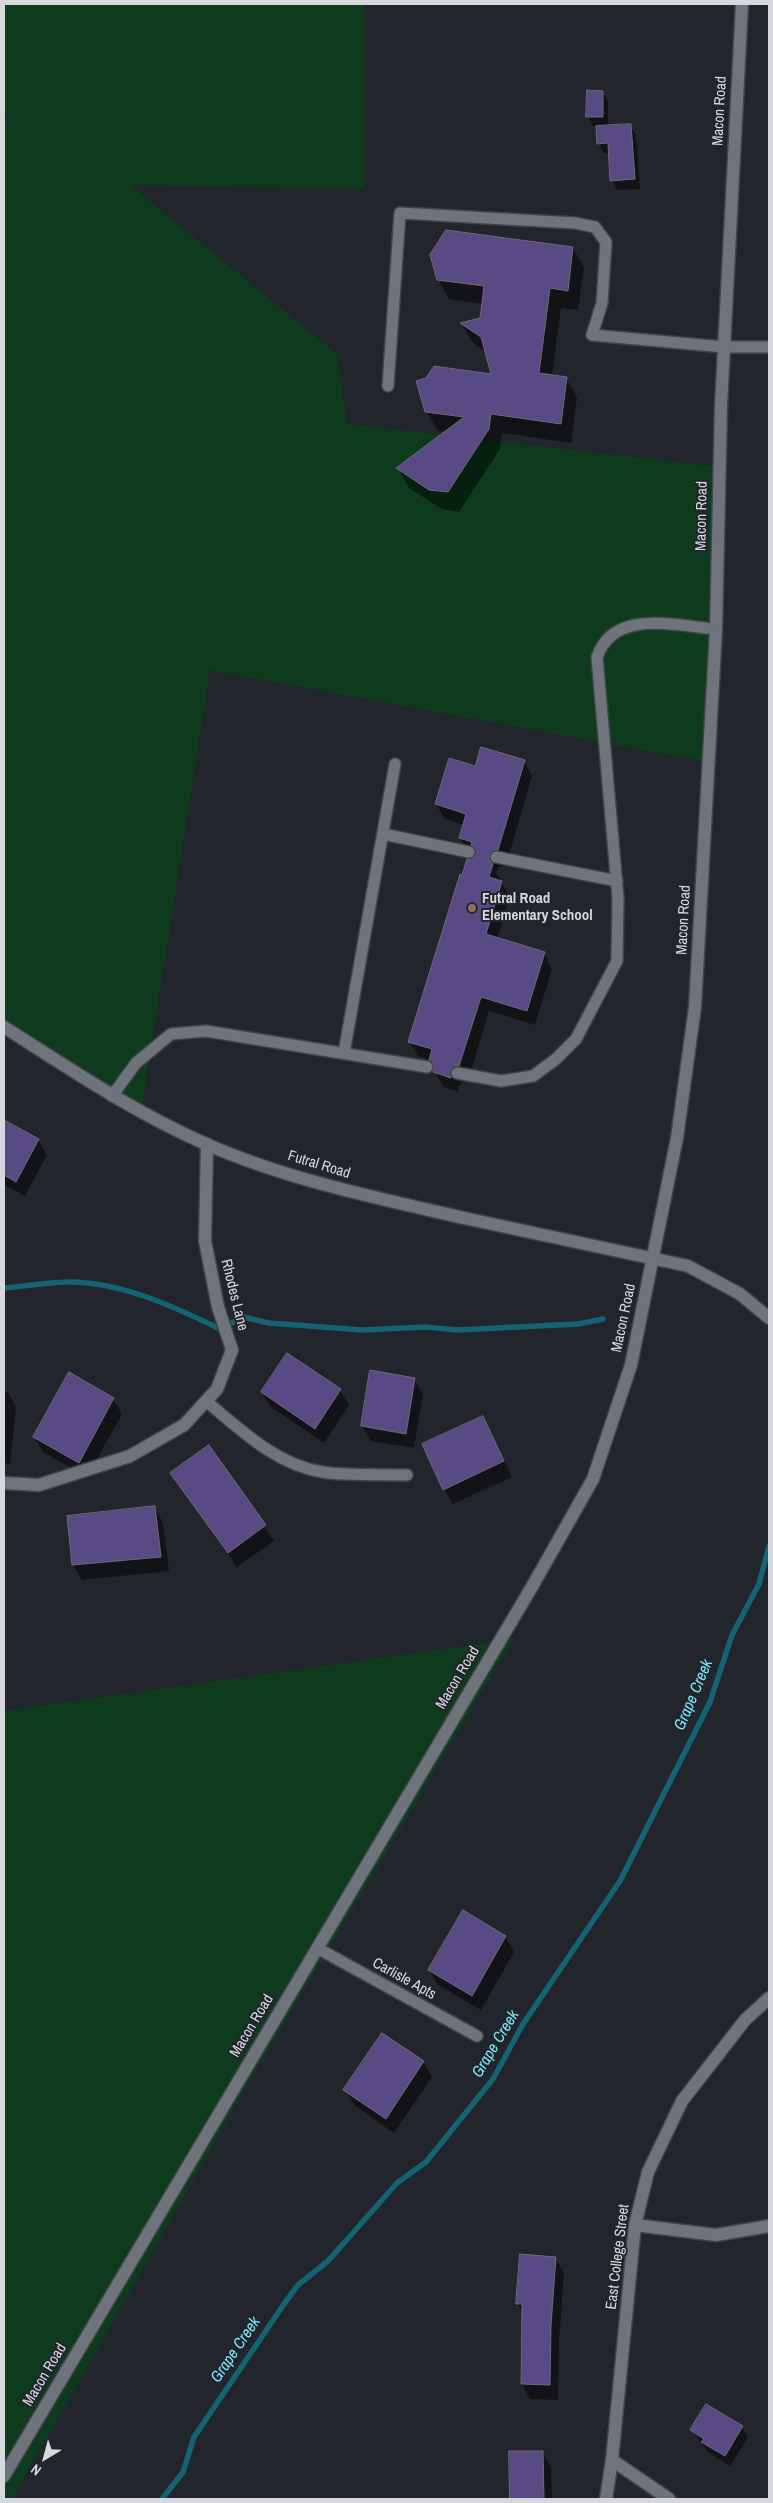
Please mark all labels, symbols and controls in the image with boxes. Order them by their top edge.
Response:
street label: Macon Road [709,76,731,146]
street label: Macon Road [692,481,712,551]
street label: Macon Road [673,885,695,955]
place label: Futral Road Elementary School [482,890,593,925]
marker: Futral Road Elementary School [466,902,478,914]
street label: Futral Road [286,1147,352,1183]
street label: Rhodes Lane [216,1257,252,1333]
street label: Macon Road [608,1282,640,1354]
street label: Macon Road [432,1643,484,1713]
water label: Grape Creek [670,1657,718,1733]
street label: Carlisle Apts [369,1954,439,2004]
street label: Macon Road [226,1991,278,2061]
water label: Grape Creek [468,2007,524,2081]
street label: East College Street [603,2203,633,2311]
water label: Grape Creek [207,2313,265,2387]
street label: Macon Road [19,2340,71,2410]
north arrow [20,2433,70,2483]
text: N [27,2460,45,2480]

